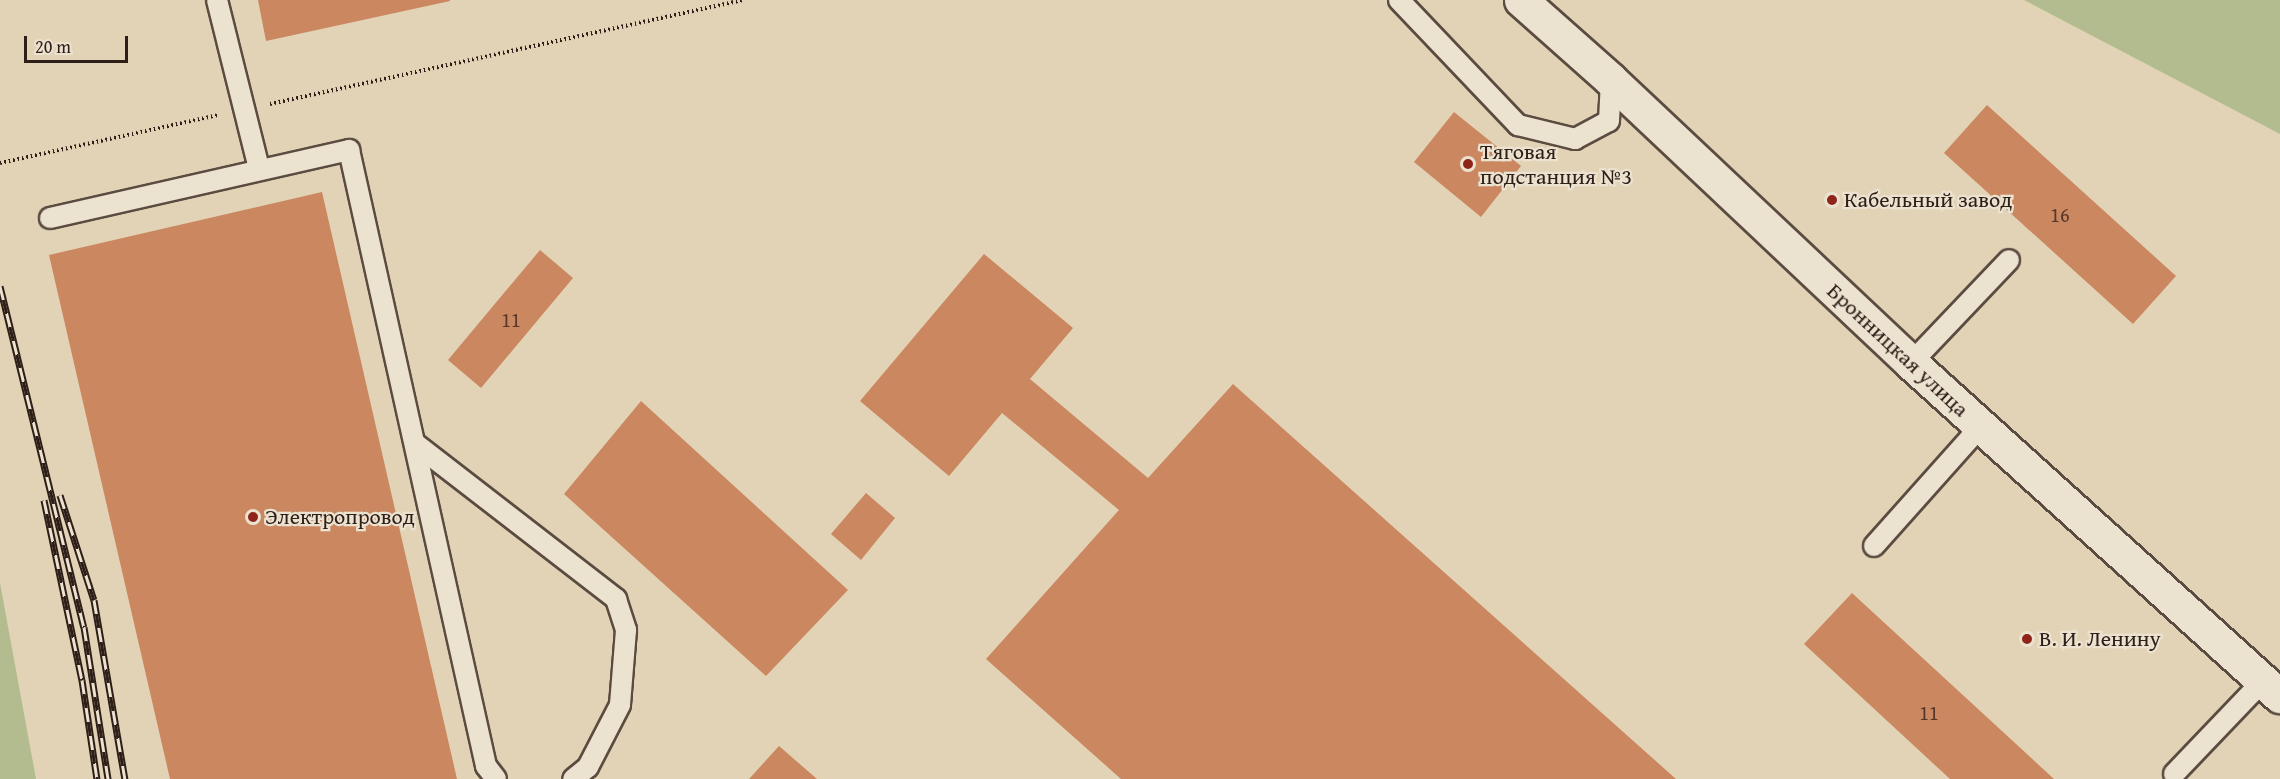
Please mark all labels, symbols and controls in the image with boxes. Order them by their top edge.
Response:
scale bar [27,24,130,62]
text: 20 m [35,33,71,60]
place label: Тяговая подстанция №3 [1480,138,1632,190]
marker: Тяговая подстанция №3 [1461,157,1475,171]
place label: Кабельный завод [1844,187,2012,213]
marker: Кабельный завод [1825,193,1839,207]
house number: 16 [2050,202,2070,226]
street label: Бронницкая улица [1822,278,1974,422]
house number: 11 [501,307,521,331]
place label: Электропровод [265,504,415,530]
marker: Электропровод [246,510,260,524]
place label: В. И. Ленину [2039,626,2161,652]
marker: В. И. Ленину [2020,632,2034,646]
house number: 11 [1919,700,1939,724]

